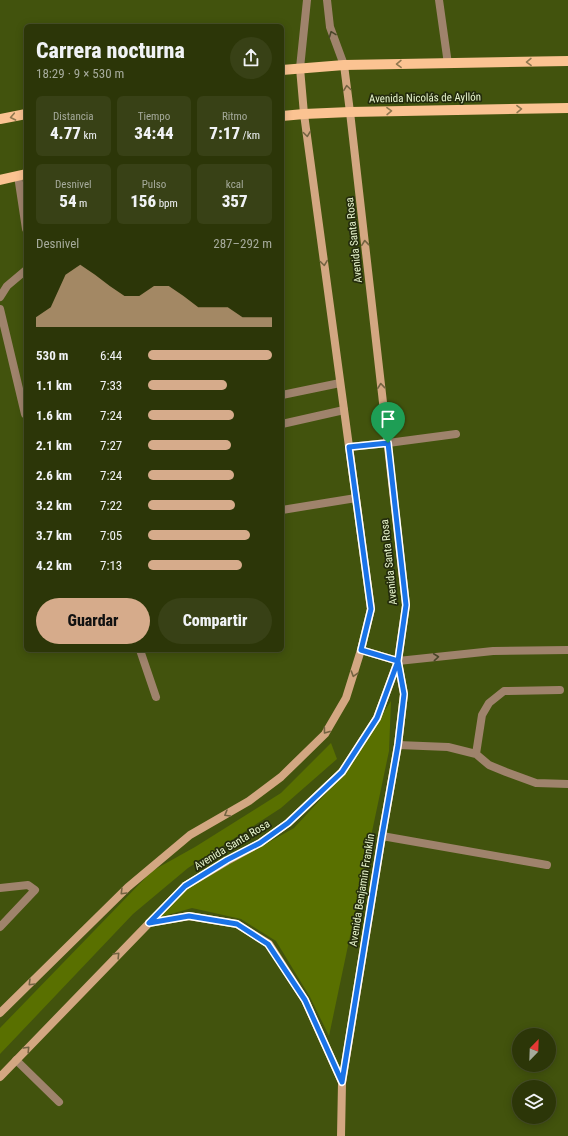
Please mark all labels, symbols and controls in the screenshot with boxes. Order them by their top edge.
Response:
one-way arrow [328,30,337,37]
button: share [230,37,272,79]
text: Carrera nocturna [36,38,185,63]
one-way arrow [526,58,532,66]
one-way arrow [396,60,402,69]
text: 18:29 · 9 × 530 m [36,66,124,81]
one-way arrow [343,85,352,92]
street label: Avenida Nicolás de Ayllón [369,91,481,105]
one-way arrow [516,104,522,113]
one-way arrow [386,107,392,115]
text: Distancia [53,110,94,123]
text: Tiempo [138,110,170,123]
text: Ritmo [222,110,247,123]
one-way arrow [10,112,16,120]
text: 4.77 [50,123,81,143]
text: 34:44 [134,123,174,143]
text: 7:17 [209,123,240,143]
text: km [81,129,97,142]
text: /km [240,129,260,142]
one-way arrow [302,131,311,138]
text: Desnivel [55,178,92,191]
text: Pulso [142,178,166,191]
text: kcal [226,178,244,191]
text: 54 [59,191,77,211]
text: 156 [130,191,156,211]
text: 357 [222,191,248,211]
text: m [77,197,87,210]
text: bpm [156,197,178,210]
street label: Avenida Santa Rosa [343,197,365,283]
text: Desnivel [36,236,79,251]
text: 287–292 m [213,236,272,251]
one-way arrow [361,240,370,246]
one-way arrow [319,260,328,266]
text: 530 m [36,348,68,363]
text: 6:44 [100,348,122,363]
text: 1.1 km [36,378,72,393]
text: 7:33 [100,378,122,393]
one-way arrow [377,383,386,389]
pin [371,402,405,443]
text: 1.6 km [36,408,72,423]
text: 7:24 [100,408,122,423]
icon: arrive [377,408,399,430]
text: 2.1 km [36,438,72,453]
text: 7:27 [100,438,122,453]
text: 2.6 km [36,468,72,483]
text: 7:24 [100,468,122,483]
text: 3.2 km [36,498,72,513]
text: 7:22 [100,498,122,513]
street label: Avenida Santa Rosa [378,519,400,605]
text: 3.7 km [36,528,72,543]
text: 7:05 [100,528,122,543]
text: 4.2 km [36,558,72,573]
text: 7:13 [100,558,122,573]
button: Guardar [36,598,150,644]
button: Compartir [158,598,272,644]
one-way arrow [433,653,439,662]
one-way arrow [350,670,359,677]
one-way arrow [323,727,331,734]
one-way arrow [224,810,231,817]
street label: Avenida Santa Rosa [192,817,272,873]
street label: Avenida Benjamin Franklin [347,833,377,947]
one-way arrow [120,887,128,895]
one-way arrow [112,952,120,960]
one-way arrow [28,978,36,986]
north arrow [512,1028,556,1072]
map controls [512,1028,556,1124]
one-way arrow [22,1046,30,1054]
button: layers [512,1080,556,1124]

